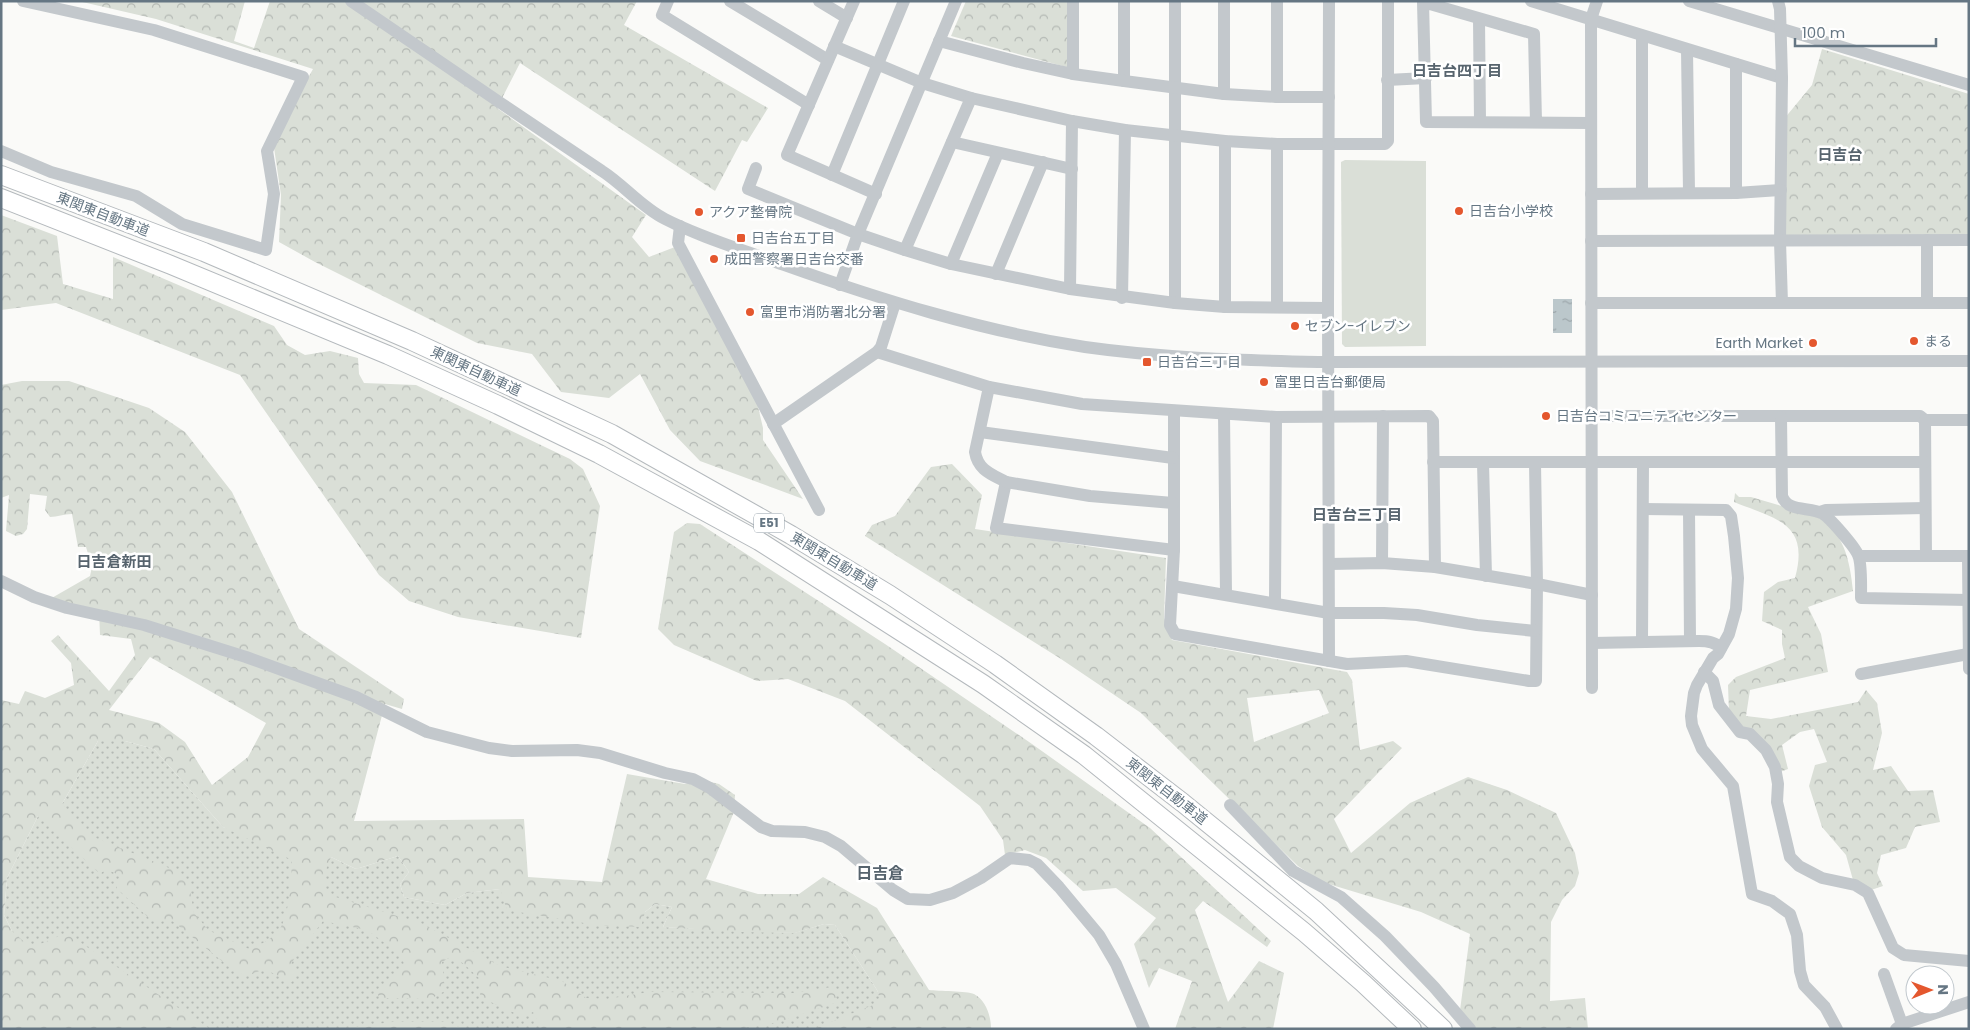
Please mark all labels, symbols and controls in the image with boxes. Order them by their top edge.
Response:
scale bar [1795,15,1936,47]
text: 100 m [1802,22,1845,43]
district label: 日吉台四丁目 [1412,60,1502,81]
district label: 日吉台 [1817,144,1863,165]
street label: 東関東自動車道 [54,187,152,241]
place label: 日吉台小学校 [1469,201,1553,221]
place label: アクア整骨院 [709,202,792,222]
marker: 日吉台小学校 [1453,205,1465,217]
marker: アクア整骨院 [693,206,705,218]
place label: 日吉台五丁目 [751,228,835,248]
marker: 日吉台五丁目 [735,232,747,244]
place label: 成田警察署日吉台交番 [724,249,864,269]
marker: 成田警察署日吉台交番 [708,253,720,265]
place label: 富里市消防署北分署 [760,302,886,322]
marker: 富里市消防署北分署 [744,306,756,318]
place label: セブン-イレブン [1305,316,1411,336]
marker: セブン-イレブン [1289,320,1301,332]
place label: まる [1924,331,1952,351]
place label: Earth Market [1716,333,1803,353]
marker: まる [1908,335,1920,347]
marker: Earth Market [1807,337,1819,349]
street label: 東関東自動車道 [427,341,525,401]
place label: 日吉台三丁目 [1157,352,1241,372]
marker: 日吉台三丁目 [1141,356,1153,368]
place label: 富里日吉台郵便局 [1274,372,1386,392]
marker: 富里日吉台郵便局 [1258,376,1270,388]
place label: 日吉台コミュニティセンター [1556,406,1737,426]
marker: 日吉台コミュニティセンター [1540,410,1552,422]
district label: 日吉台三丁目 [1312,504,1402,525]
road number: E51 [754,514,784,532]
street label: 東関東自動車道 [787,527,881,595]
district label: 日吉倉新田 [76,551,152,572]
street label: 東関東自動車道 [1122,753,1212,829]
district label: 日吉倉 [856,862,904,885]
north arrow [1905,965,1955,1015]
text: N [1933,984,1953,995]

